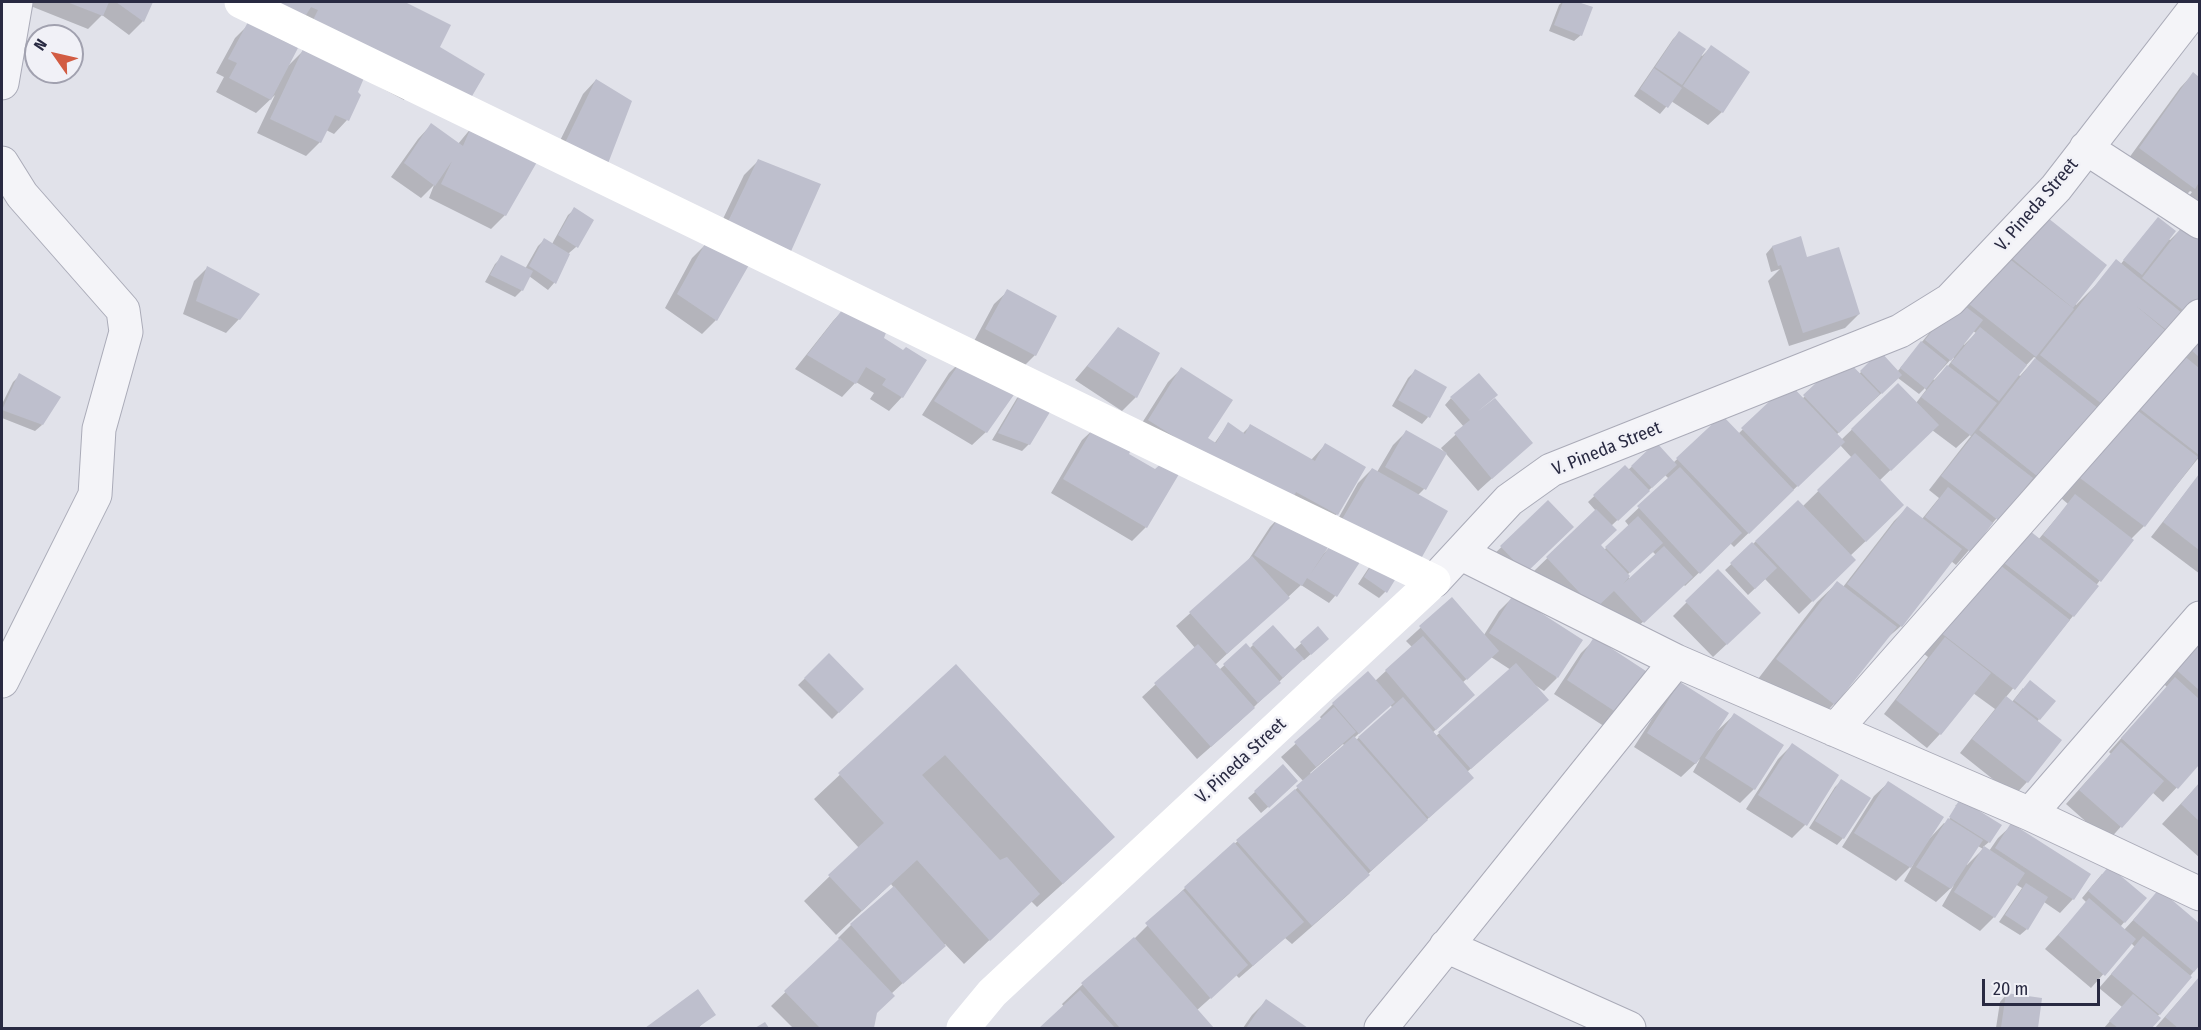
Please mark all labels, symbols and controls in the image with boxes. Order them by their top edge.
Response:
north arrow [24,24,84,84]
text: N [30,35,51,54]
street label: V. Pineda Street [1991,154,2083,256]
street label: V. Pineda Street [1549,417,1665,481]
street label: V. Pineda Street [1191,714,1291,808]
scale bar [1985,967,2104,1005]
text: 20 m [1993,978,2028,1000]

